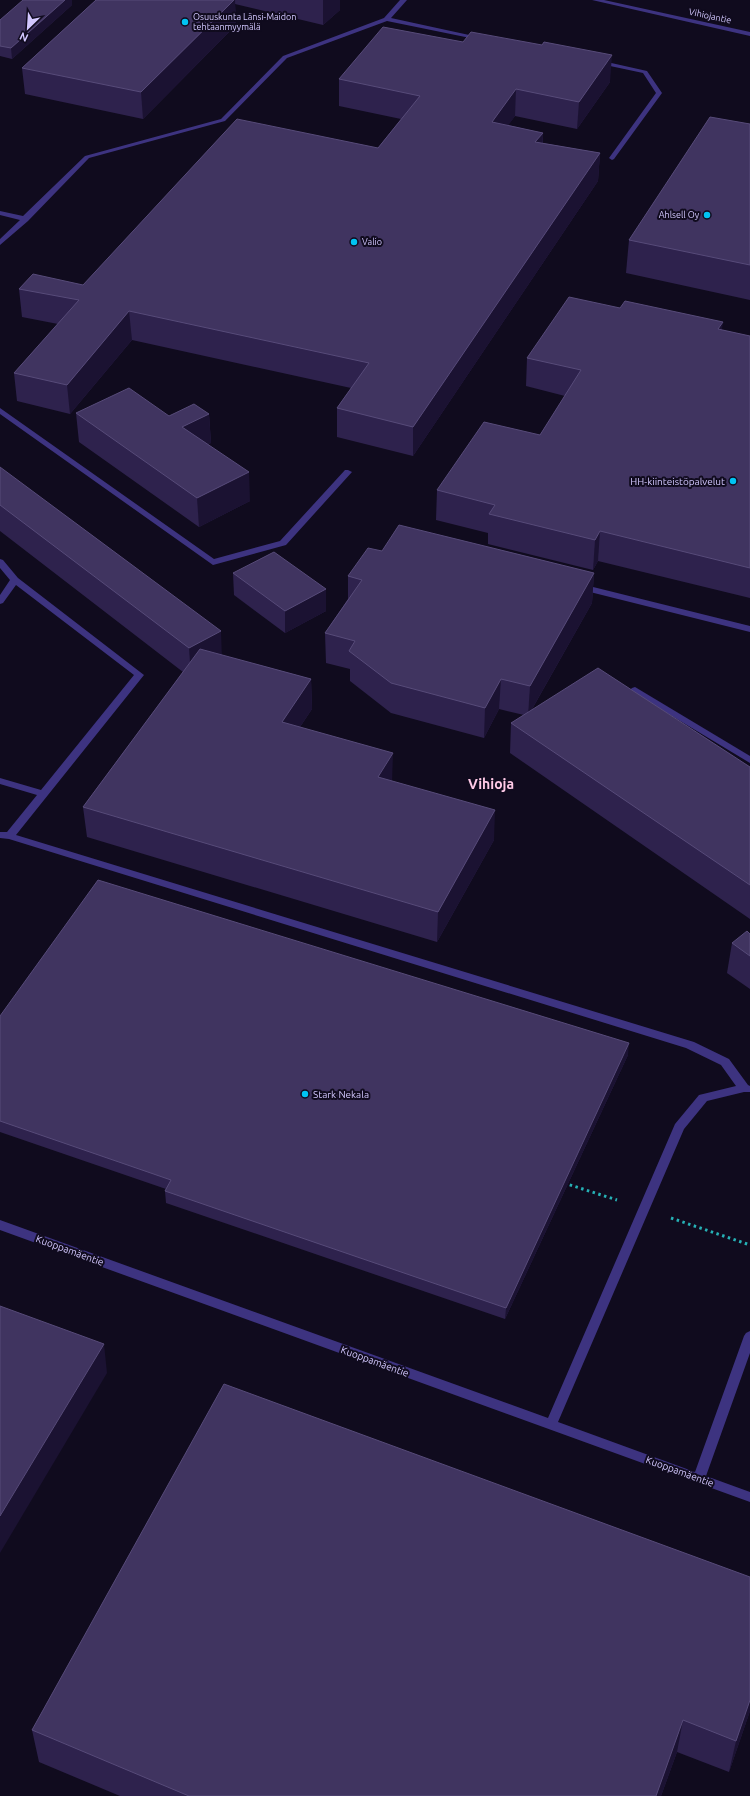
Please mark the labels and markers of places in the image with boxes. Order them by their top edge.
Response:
place label: Osuuskunta Länsi-Maidon tehtaanmyymälä [193,12,296,32]
marker: Osuuskunta Länsi-Maidon tehtaanmyymälä [180,17,190,27]
place label: Ahlsell Oy [659,210,700,220]
marker: Ahlsell Oy [702,210,712,220]
marker: Valio [349,237,359,247]
place label: Valio [362,237,382,247]
place label: HH-kiinteistöpalvelut [630,476,725,487]
marker: HH-kiinteistöpalvelut [728,476,738,486]
marker: Stark Nekala [300,1089,310,1099]
place label: Stark Nekala [313,1089,369,1100]

